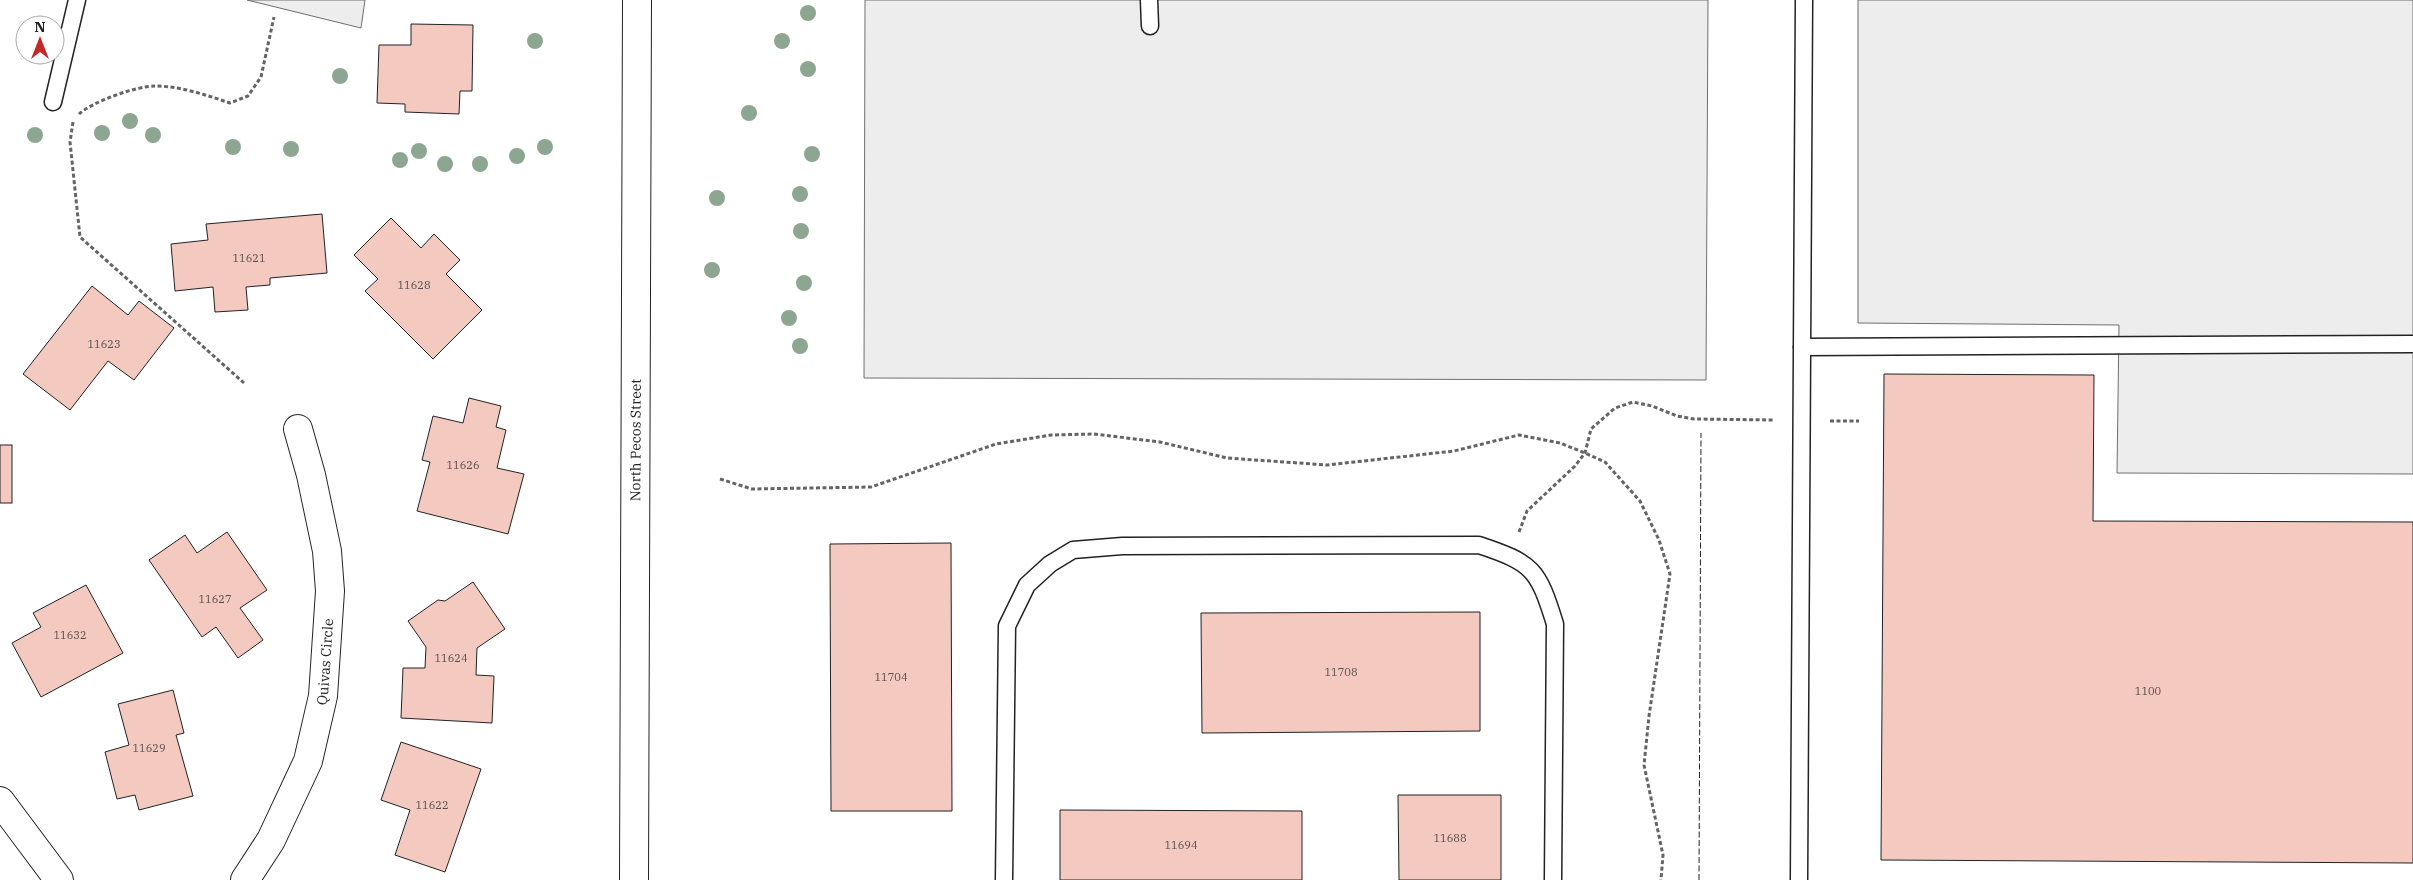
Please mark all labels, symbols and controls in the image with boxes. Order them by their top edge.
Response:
north arrow [15,15,65,65]
text: N [34,18,46,36]
house number: 11621 [233,251,266,265]
house number: 11628 [398,278,431,292]
house number: 11623 [88,337,121,351]
street label: North Pecos Street [626,379,645,501]
house number: 11626 [447,458,480,472]
house number: 11627 [199,592,232,606]
street label: Quivas Circle [312,618,337,707]
house number: 11632 [54,628,87,642]
house number: 11624 [435,651,468,665]
house number: 11708 [1325,665,1358,679]
house number: 11704 [875,670,908,684]
house number: 1100 [2135,684,2162,698]
house number: 11629 [133,741,166,755]
house number: 11622 [416,798,449,812]
house number: 11688 [1434,831,1467,845]
house number: 11694 [1165,838,1198,852]

